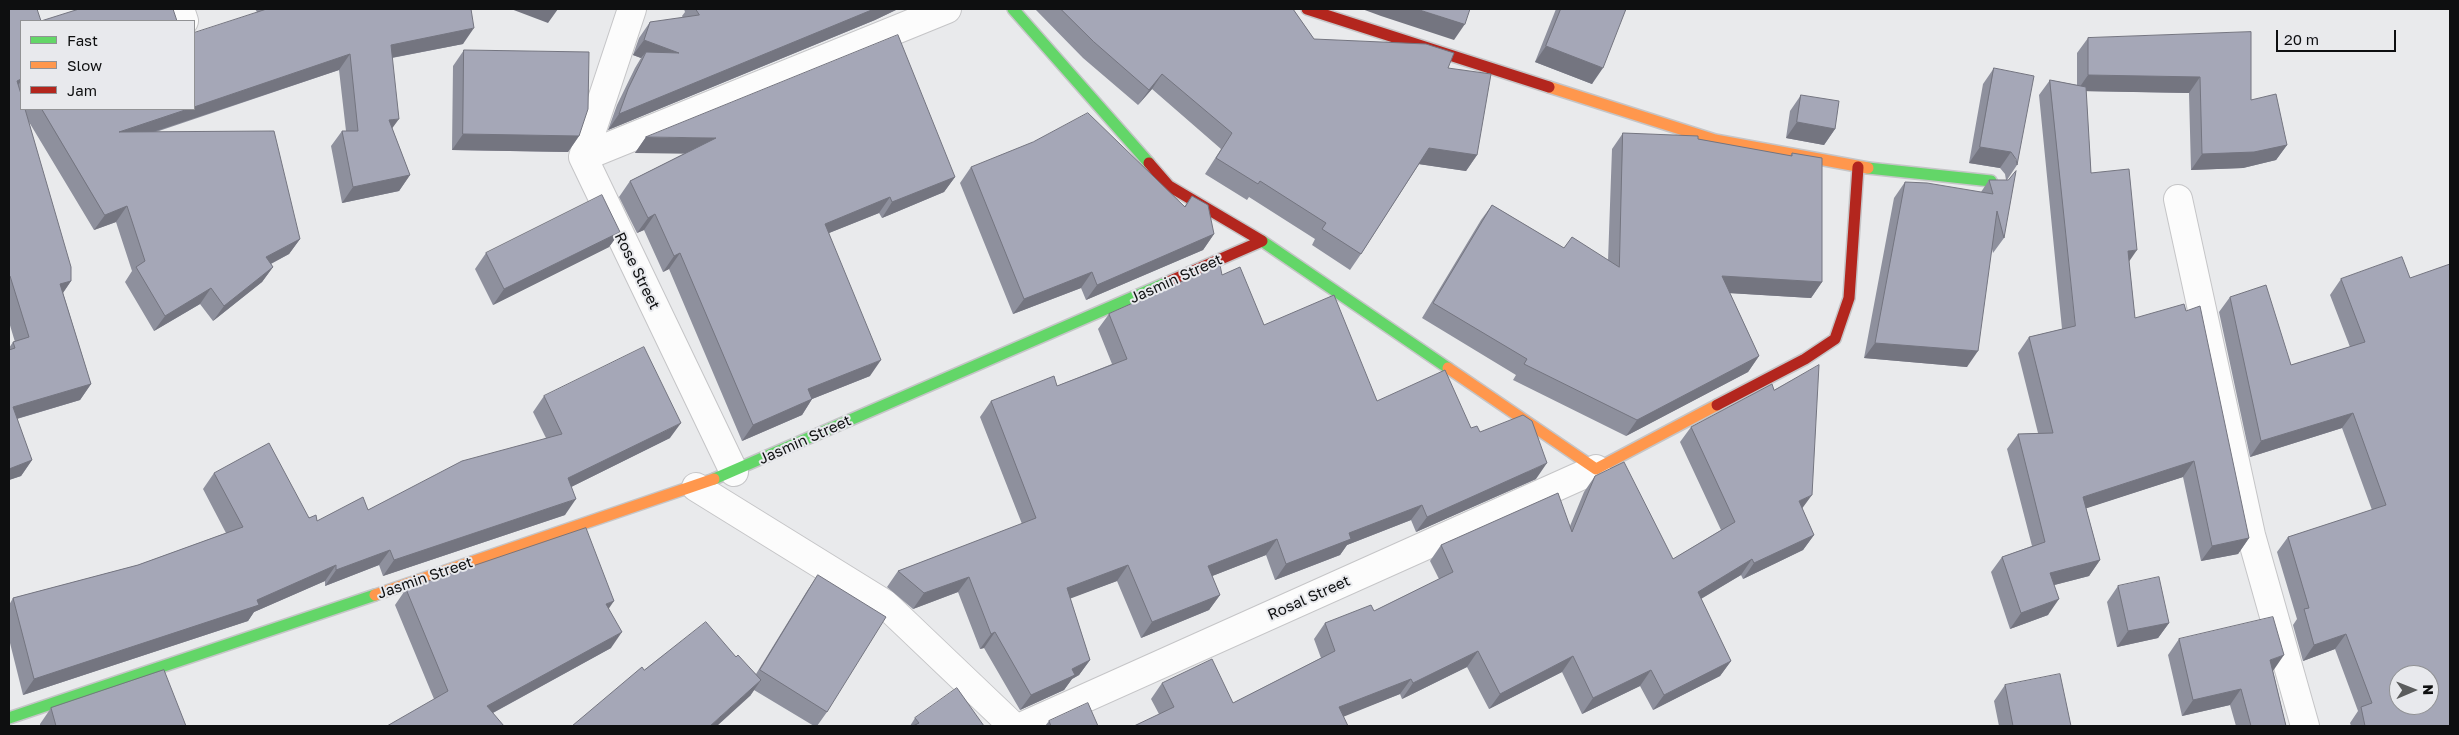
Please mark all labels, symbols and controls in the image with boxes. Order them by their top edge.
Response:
legend [20,20,195,110]
scale bar [2279,20,2399,52]
text: 20 m [2284,30,2319,48]
text: Fast [67,31,98,49]
text: Slow [67,56,102,74]
text: Jam [67,81,97,99]
street label: Rose Street [611,229,663,313]
street label: Jasmin Street [1127,251,1225,307]
street label: Jasmin Street [756,412,854,468]
street label: Jasmin Street [375,553,475,603]
street label: Rosal Street [1265,572,1353,624]
north arrow [2389,665,2439,715]
text: N [2420,684,2437,695]

